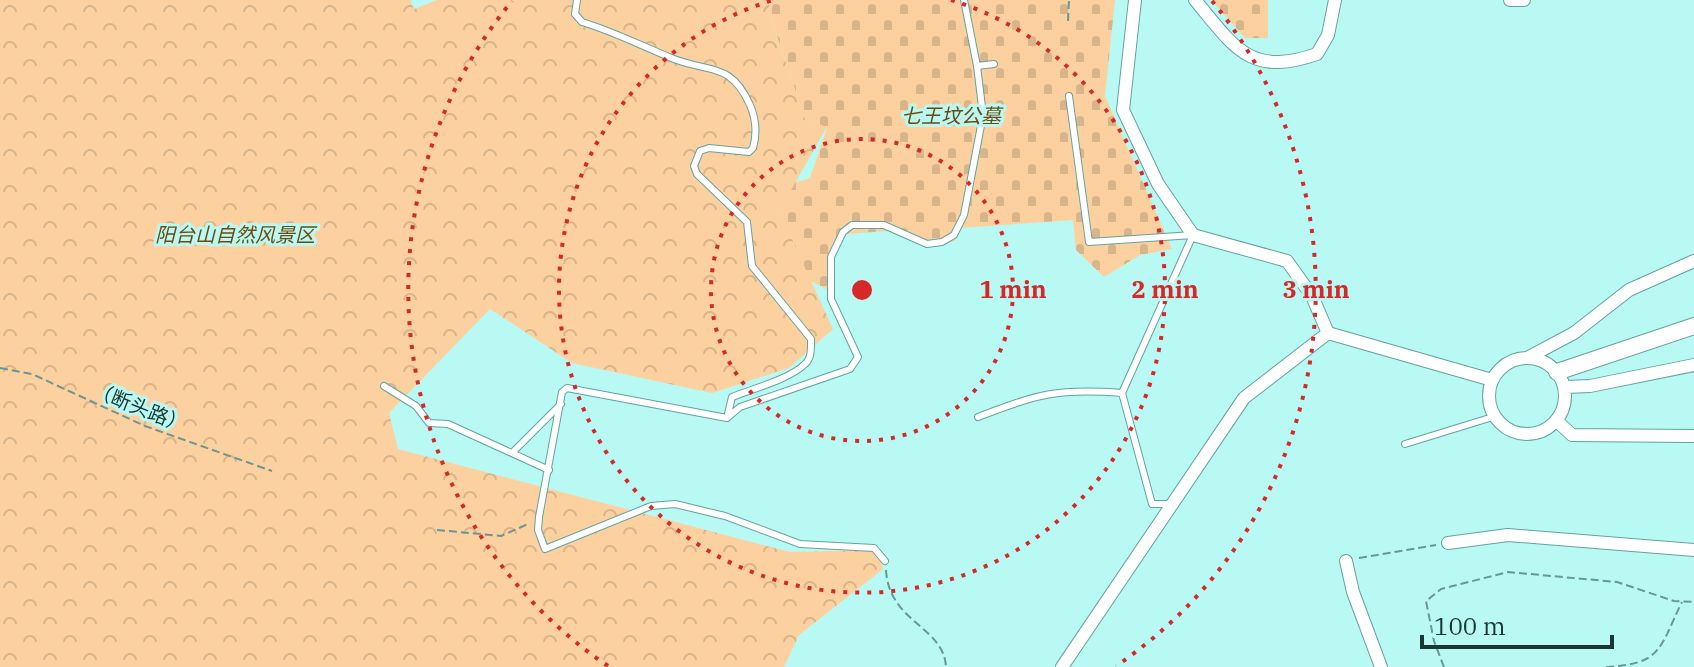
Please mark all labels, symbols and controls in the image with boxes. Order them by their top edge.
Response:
park label: 七王坟公墓 [901,102,1004,129]
park label: 阳台山自然风景区 [155,221,318,248]
text: 1 min [979,273,1047,305]
text: 2 min [1131,273,1199,305]
text: 3 min [1282,273,1350,305]
centre of rings [848,276,876,304]
street label: （断头路） [89,376,191,438]
scale bar [1422,599,1612,649]
text: 100 m [1434,610,1506,642]

